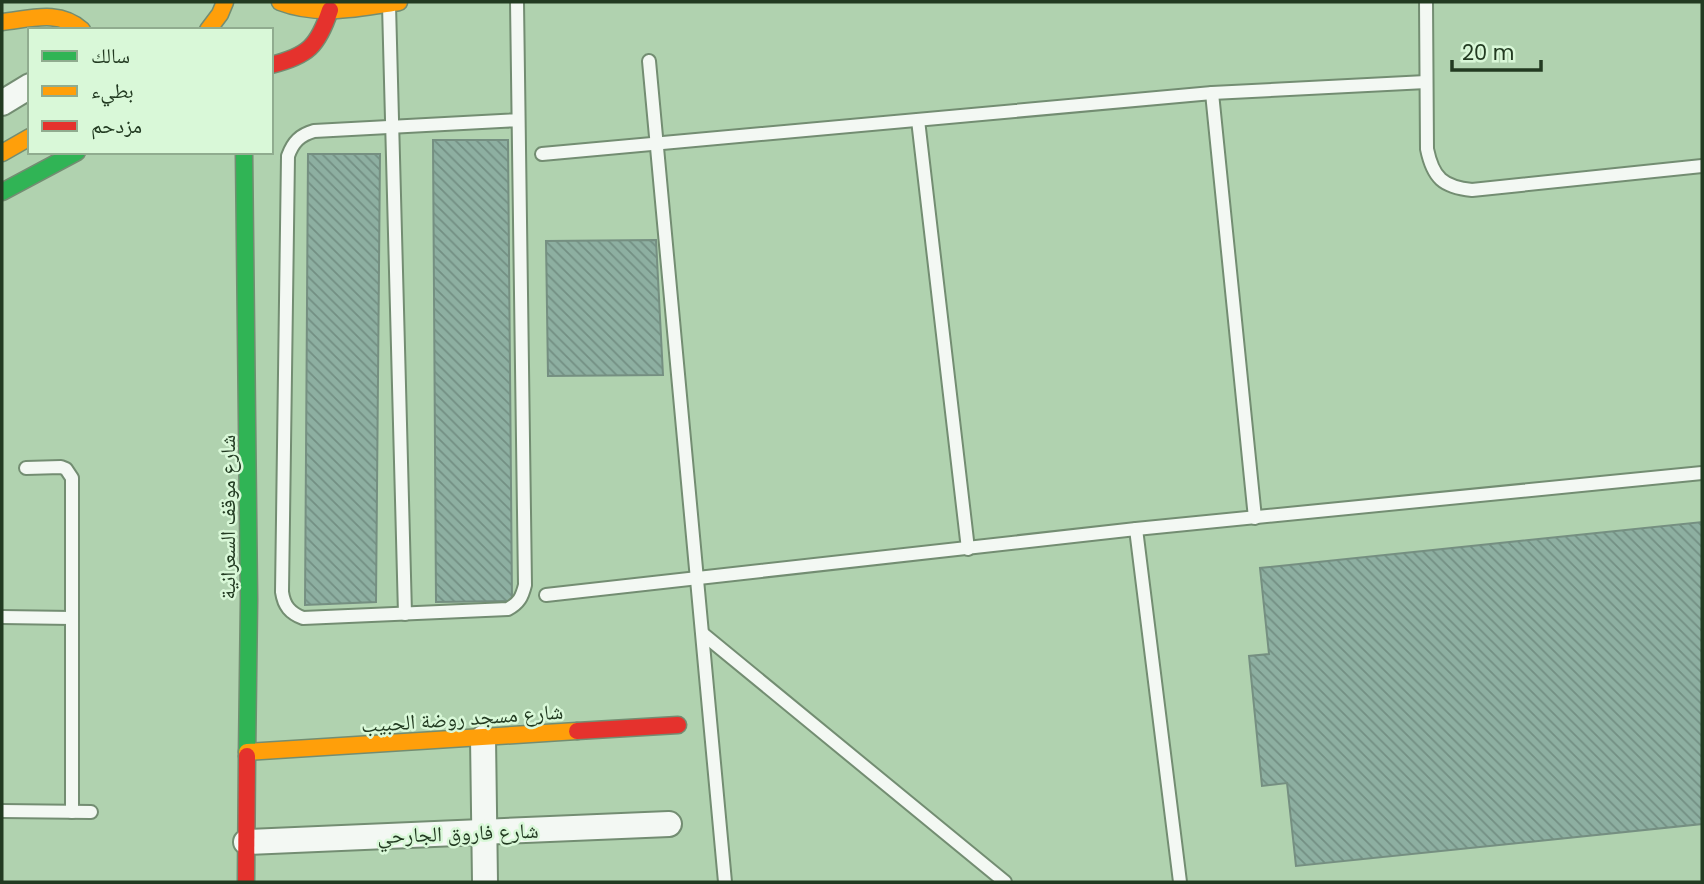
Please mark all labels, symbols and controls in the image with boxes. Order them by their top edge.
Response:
legend [28,28,273,154]
scale bar [1452,28,1541,72]
text: 20 m [1462,38,1515,67]
text: سالك [91,41,130,70]
text: بطيء [91,76,134,107]
text: مزدحم [91,111,142,140]
street label: شارع موقف السعرانية [213,435,242,599]
street label: شارع مسجد روضة الحبيب [360,696,564,740]
street label: شارع فاروق الجارحي [377,816,539,853]

